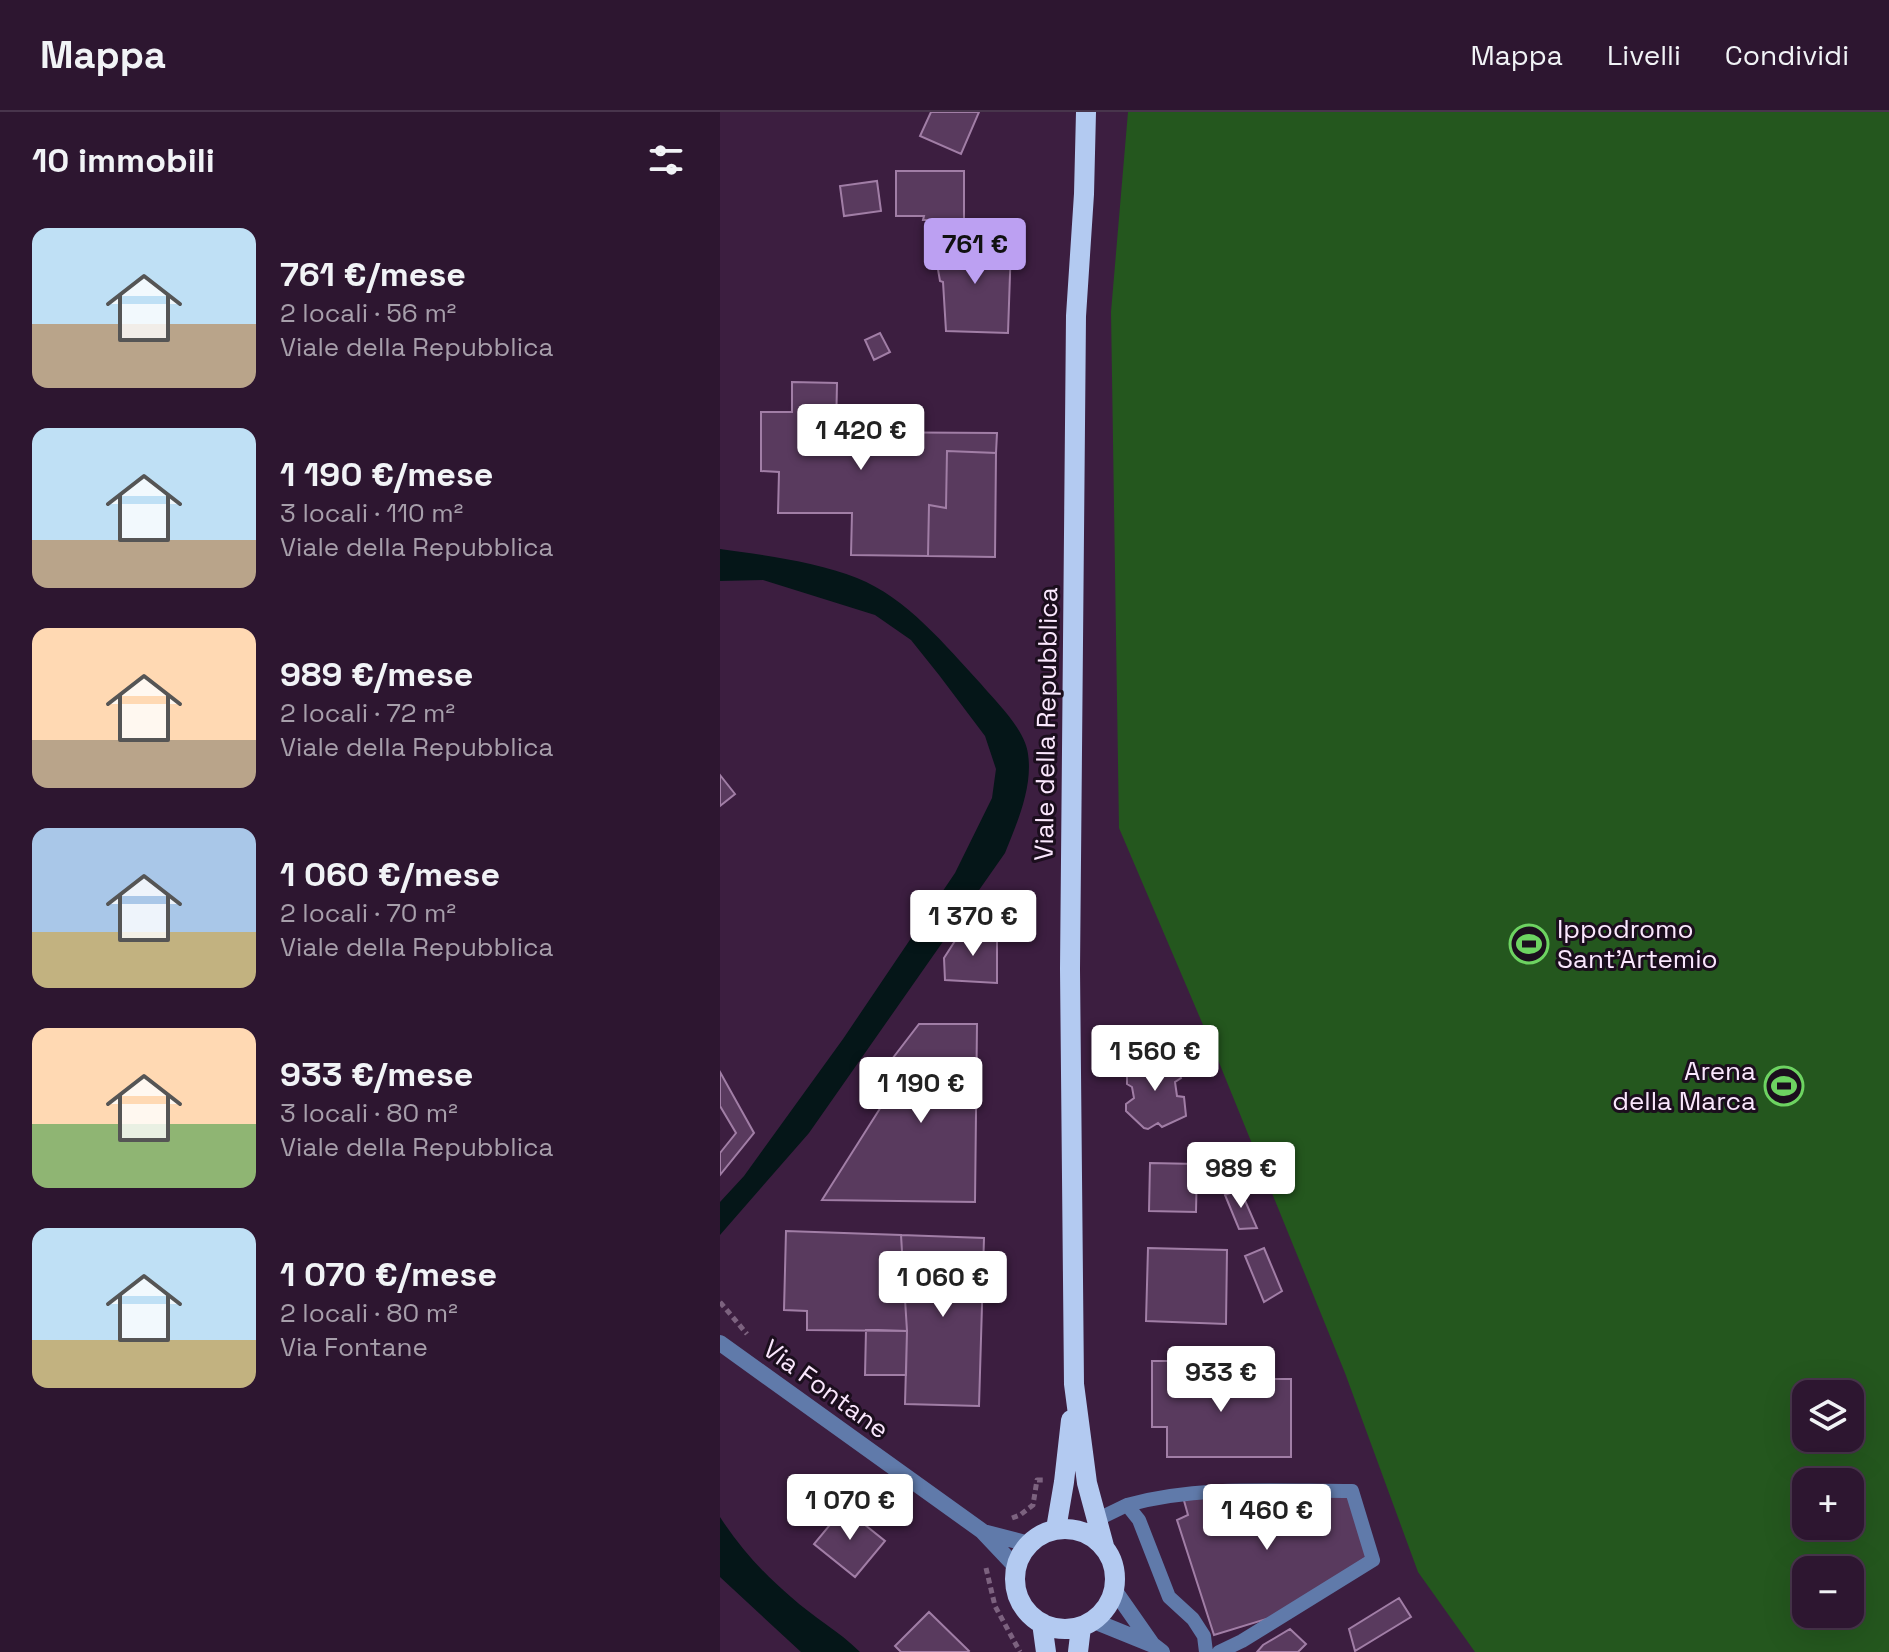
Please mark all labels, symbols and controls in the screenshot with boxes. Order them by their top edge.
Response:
text: Mappa [40,31,166,79]
text: Mappa [1470,37,1563,73]
text: Livelli [1607,37,1681,73]
text: Condividi [1725,37,1849,73]
icon: filters [644,138,688,182]
text: 10 immobili [32,139,215,182]
pin: 761 € [919,218,1031,286]
text: 761 € [942,227,1008,261]
text: 761 €/mese [280,253,466,296]
icon: home [96,260,192,356]
text: 2 locali · 56 m² [280,296,456,330]
text: Viale della Repubblica [280,330,554,364]
pin: 1 420 € [787,404,935,472]
text: 1 420 € [815,413,907,447]
text: 1 190 €/mese [280,453,493,496]
icon: home [96,460,192,556]
text: 3 locali · 110 m² [280,496,463,530]
text: Viale della Repubblica [280,530,554,564]
street label: Viale della Repubblica [1027,587,1065,861]
text: 989 €/mese [280,653,473,696]
icon: home [96,660,192,756]
text: 2 locali · 72 m² [280,696,455,730]
text: Viale della Repubblica [280,730,554,764]
text: 1 060 €/mese [280,853,500,896]
icon: home [96,860,192,956]
pin: 1 370 € [899,890,1047,958]
text: 2 locali · 70 m² [280,896,456,930]
text: 1 370 € [928,899,1018,933]
place label: Ippodromo Sant'Artemio [1557,912,1718,976]
sports icon: Ippodromo Sant'Artemio [1508,923,1550,965]
text: Viale della Repubblica [280,930,554,964]
pin: 1 560 € [1081,1025,1229,1093]
text: 1 560 € [1109,1034,1201,1068]
text: 933 €/mese [280,1053,473,1096]
place label: Arena della Marca [1612,1054,1756,1118]
pin: 1 190 € [847,1057,995,1125]
icon: home [96,1060,192,1156]
sports icon: Arena della Marca [1763,1065,1805,1107]
text: 1 190 € [877,1066,965,1100]
text: 3 locali · 80 m² [280,1096,458,1130]
text: Viale della Repubblica [280,1130,554,1164]
pin: 989 € [1185,1142,1297,1210]
text: 989 € [1205,1151,1277,1185]
pin: 1 060 € [869,1251,1017,1319]
text: 1 070 €/mese [280,1253,497,1296]
icon: home [96,1260,192,1356]
text: 1 060 € [897,1260,989,1294]
text: 2 locali · 80 m² [280,1296,458,1330]
text: Via Fontane [280,1330,428,1364]
street label: Via Fontane [756,1332,896,1446]
pin: 933 € [1165,1346,1277,1414]
text: 933 € [1185,1355,1257,1389]
map controls [1792,1380,1864,1628]
button: layers [1792,1380,1864,1452]
button: + [1792,1468,1864,1540]
pin: 1 070 € [776,1474,924,1542]
text: 1 070 € [805,1483,895,1517]
pin: 1 460 € [1193,1484,1341,1552]
text: 1 460 € [1221,1493,1313,1527]
button: − [1792,1556,1864,1628]

